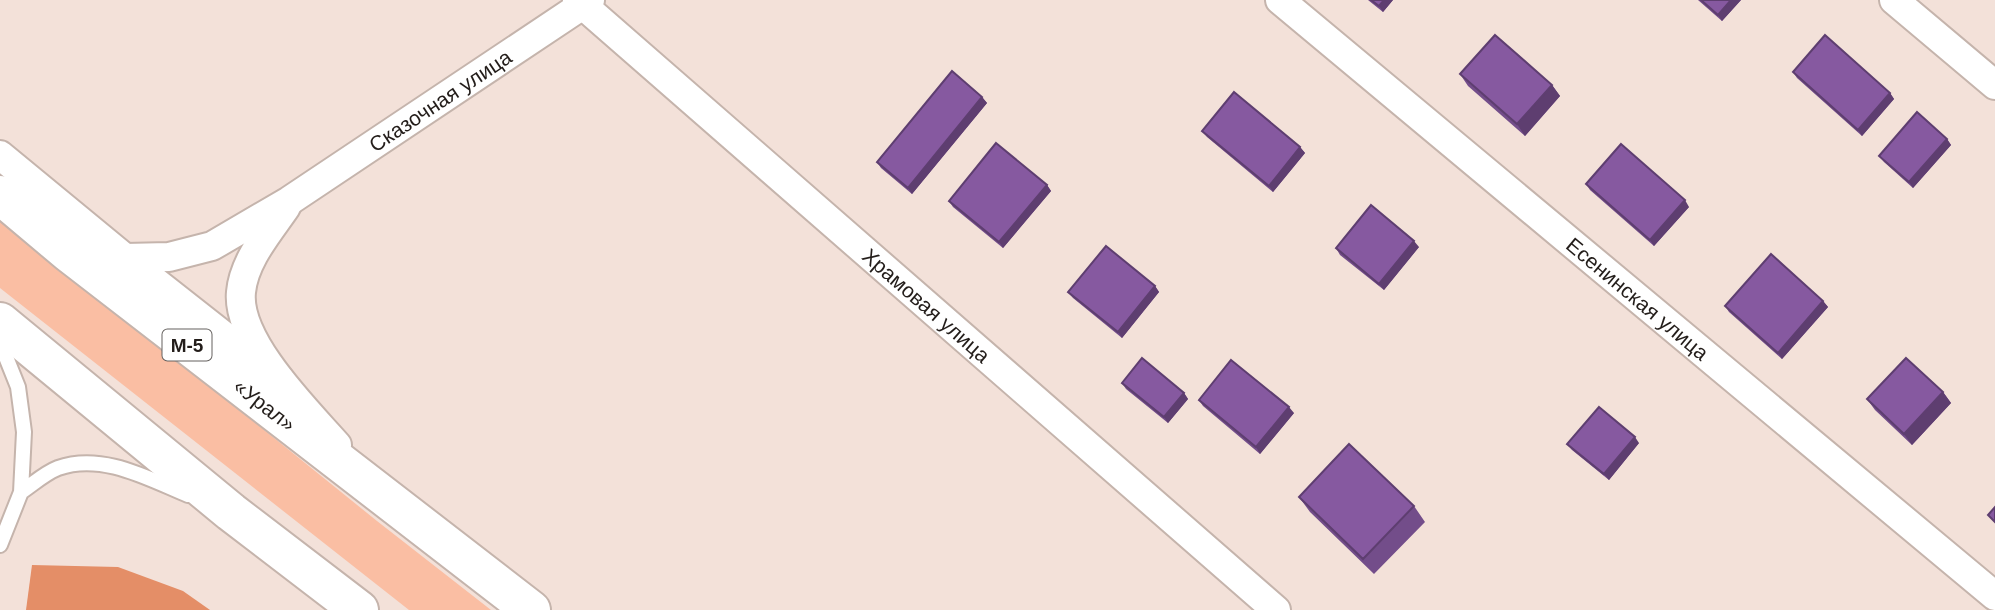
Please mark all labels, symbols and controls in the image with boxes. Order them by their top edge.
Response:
street label: Сказочная улица [364,44,516,156]
street label: Есенинская улица [1562,233,1714,364]
street label: Храмовая улица [858,243,995,367]
road number: М-5 [162,330,212,360]
street label: «Урал» [230,374,300,435]

